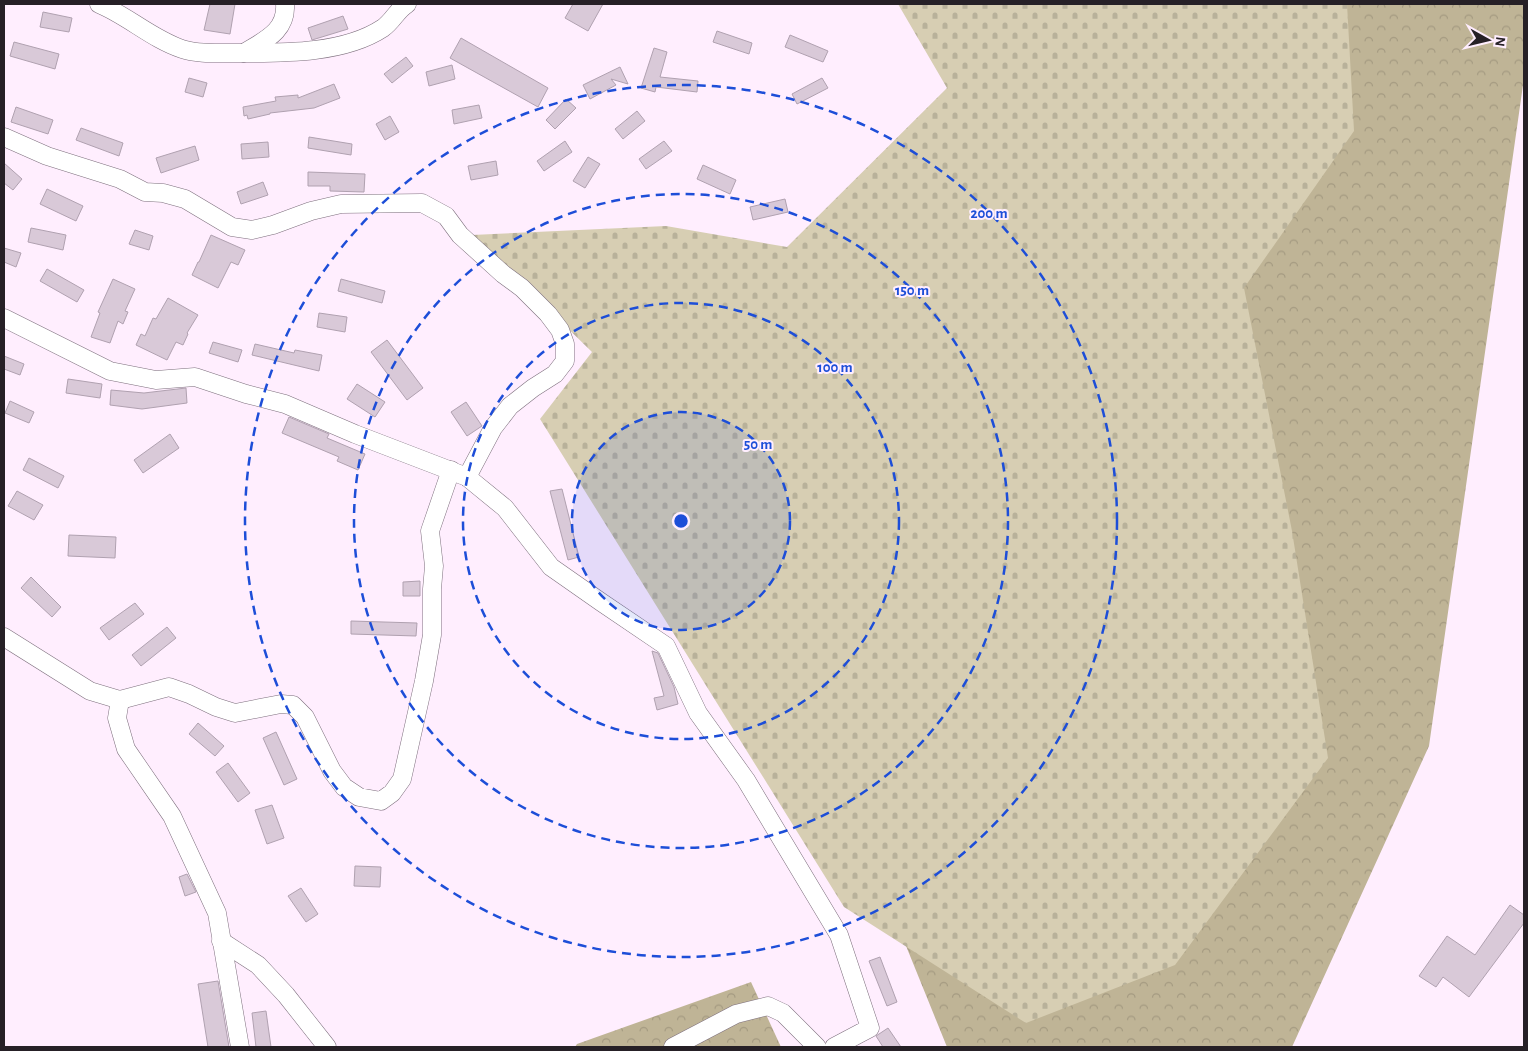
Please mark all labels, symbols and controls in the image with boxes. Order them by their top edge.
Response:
north arrow [1463,15,1513,65]
text: N [1492,36,1507,47]
text: 200 m [970,206,1008,221]
text: 150 m [895,283,929,298]
text: 100 m [817,360,853,375]
text: 50 m [744,437,772,452]
centre of rings [672,512,690,530]

